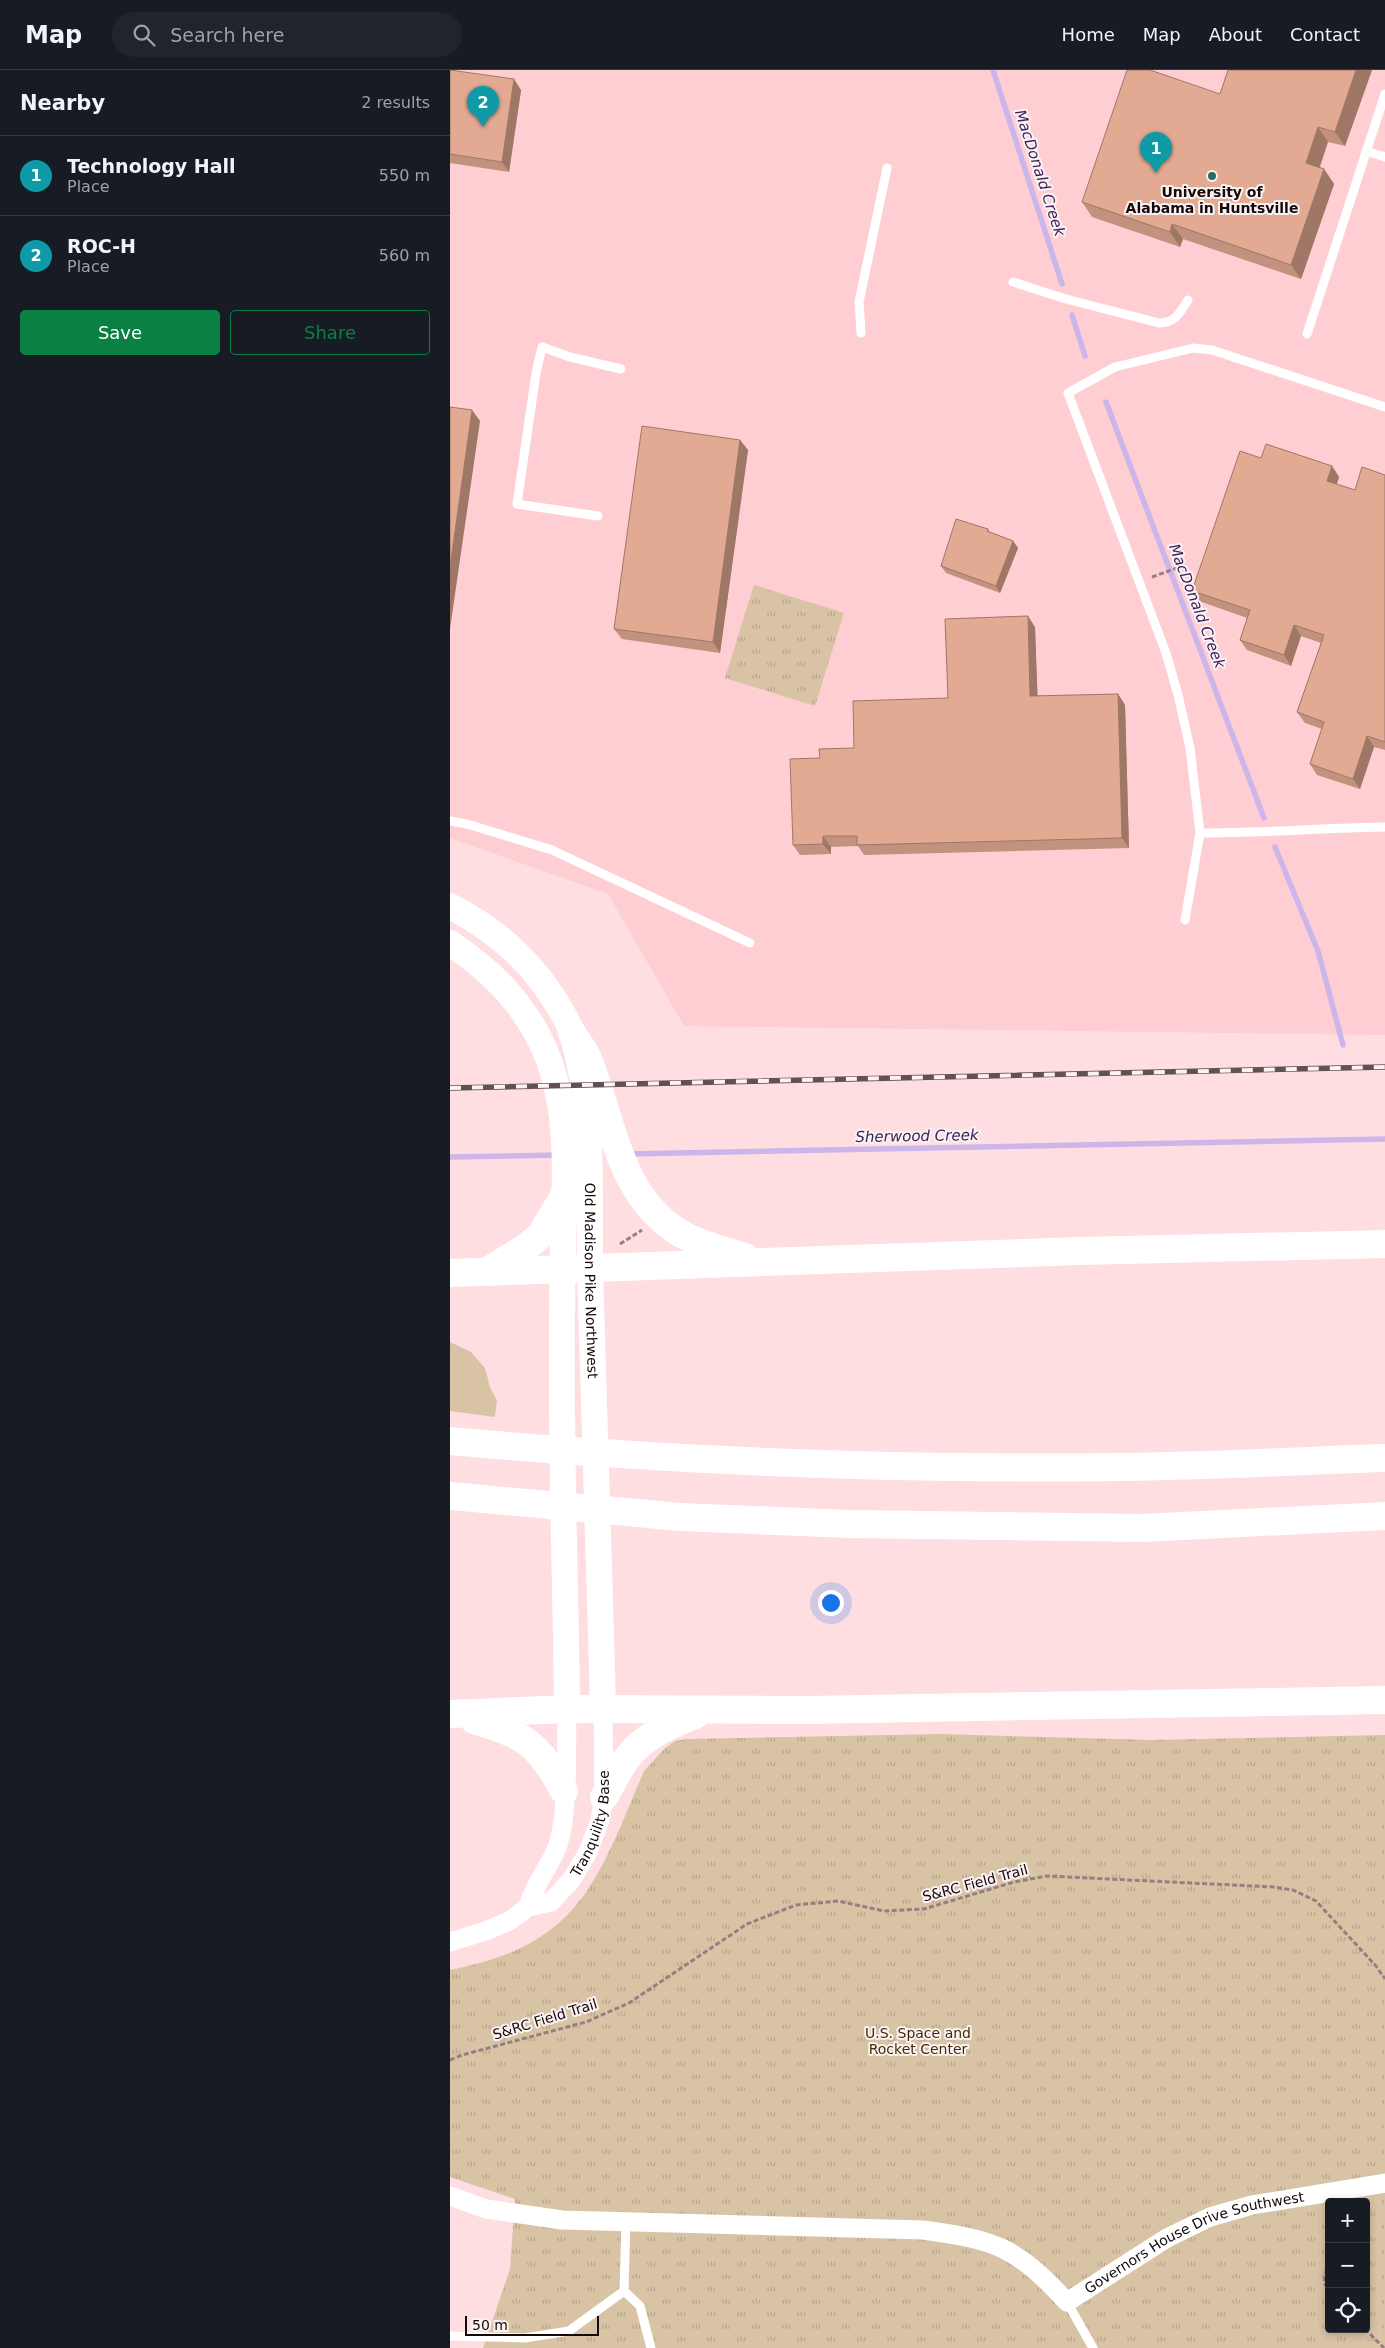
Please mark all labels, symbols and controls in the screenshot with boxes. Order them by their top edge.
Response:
search box [112,12,462,57]
text: Map [25,21,82,49]
icon: search [130,21,158,49]
text: Search here [170,24,284,46]
text: Home [1062,24,1115,45]
text: Map [1143,24,1181,45]
text: About [1209,24,1262,45]
text: Contact [1290,24,1360,45]
pin: 2 [467,86,499,127]
text: Nearby [20,91,105,115]
text: 2 results [361,93,430,112]
water label: MacDonald Creek [1011,107,1069,240]
pin: 1 [1140,132,1172,173]
text: Technology Hall [67,155,236,177]
text: 1 [30,166,42,185]
text: 550 m [379,166,430,185]
marker: University of Alabama in Huntsville [1206,170,1218,182]
text: Place [67,177,110,196]
place label: University of Alabama in Huntsville [1126,184,1298,216]
text: ROC-H [67,235,136,257]
text: 2 [30,246,42,265]
text: 560 m [379,246,430,265]
text: Place [67,257,110,276]
button: Save [20,310,220,355]
button: Share [230,310,430,355]
water label: MacDonald Creek [1165,541,1230,672]
water label: Sherwood Creek [855,1126,980,1146]
street label: Old Madison Pike Northwest [582,1183,601,1379]
your location [818,1590,844,1616]
street label: Tranquility Base [567,1770,612,1880]
street label: S&RC Field Trail [921,1861,1029,1905]
street label: S&RC Field Trail [491,1995,599,2043]
park label: U.S. Space and Rocket Center [865,2025,971,2057]
street label: Governors House Drive Southwest [1081,2188,1306,2297]
map controls [1325,2198,1370,2333]
button: + [1325,2198,1370,2243]
button: − [1325,2243,1370,2288]
button: locate [1325,2288,1370,2333]
scale bar [465,2313,599,2336]
text: 50 m [472,2317,508,2333]

